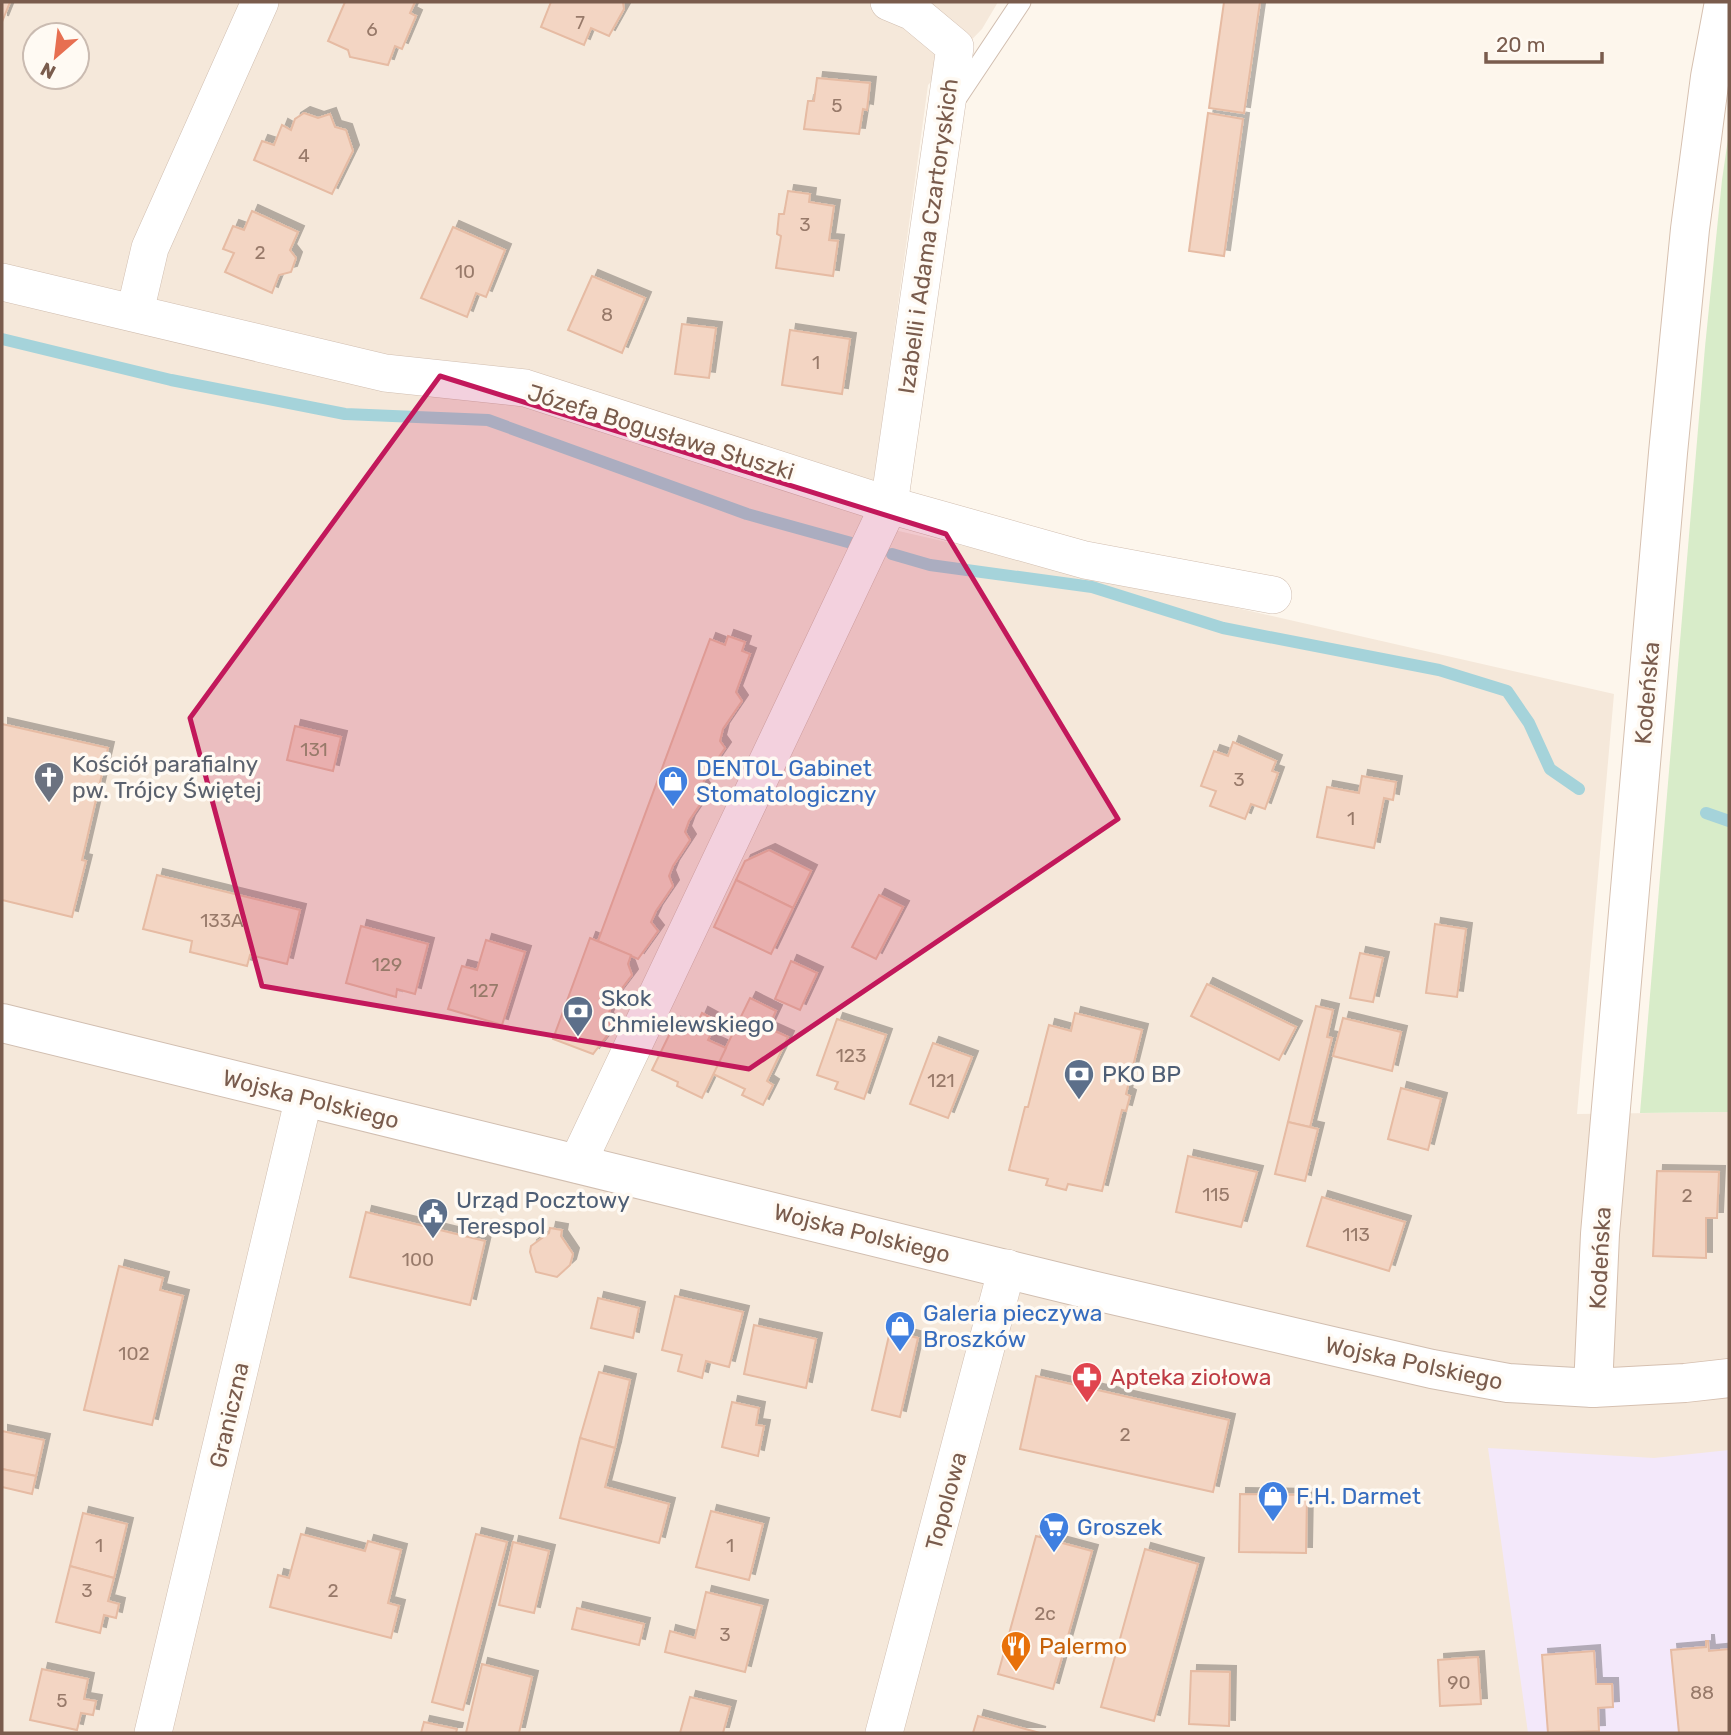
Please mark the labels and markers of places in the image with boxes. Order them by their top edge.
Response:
place label: Kościół parafialny pw. Trójcy Świętej [72,750,262,804]
place label: DENTOL Gabinet Stomatologiczny [696,754,877,808]
church icon: Kościół parafialny pw. Trójcy Świętej [32,760,66,804]
shop icon: DENTOL Gabinet Stomatologiczny [656,764,690,808]
place label: Skok Chmielewskiego [601,984,775,1038]
bank icon: Skok Chmielewskiego [561,994,595,1038]
bank icon: PKO BP [1062,1057,1096,1101]
place label: PKO BP [1102,1060,1181,1088]
place label: Urząd Pocztowy Terespol [456,1186,630,1240]
public building icon: Urząd Pocztowy Terespol [416,1196,450,1240]
place label: Galeria pieczywa Broszków [923,1299,1102,1353]
shop icon: Galeria pieczywa Broszków [883,1309,917,1353]
pharmacy icon: Apteka ziołowa [1070,1360,1104,1404]
place label: Apteka ziołowa [1110,1363,1271,1391]
shop icon: F.H. Darmet [1256,1479,1290,1523]
place label: F.H. Darmet [1296,1482,1421,1510]
supermarket icon: Groszek [1037,1510,1071,1554]
place label: Groszek [1077,1513,1163,1541]
restaurant icon: Palermo [999,1629,1033,1673]
place label: Palermo [1039,1632,1127,1660]

